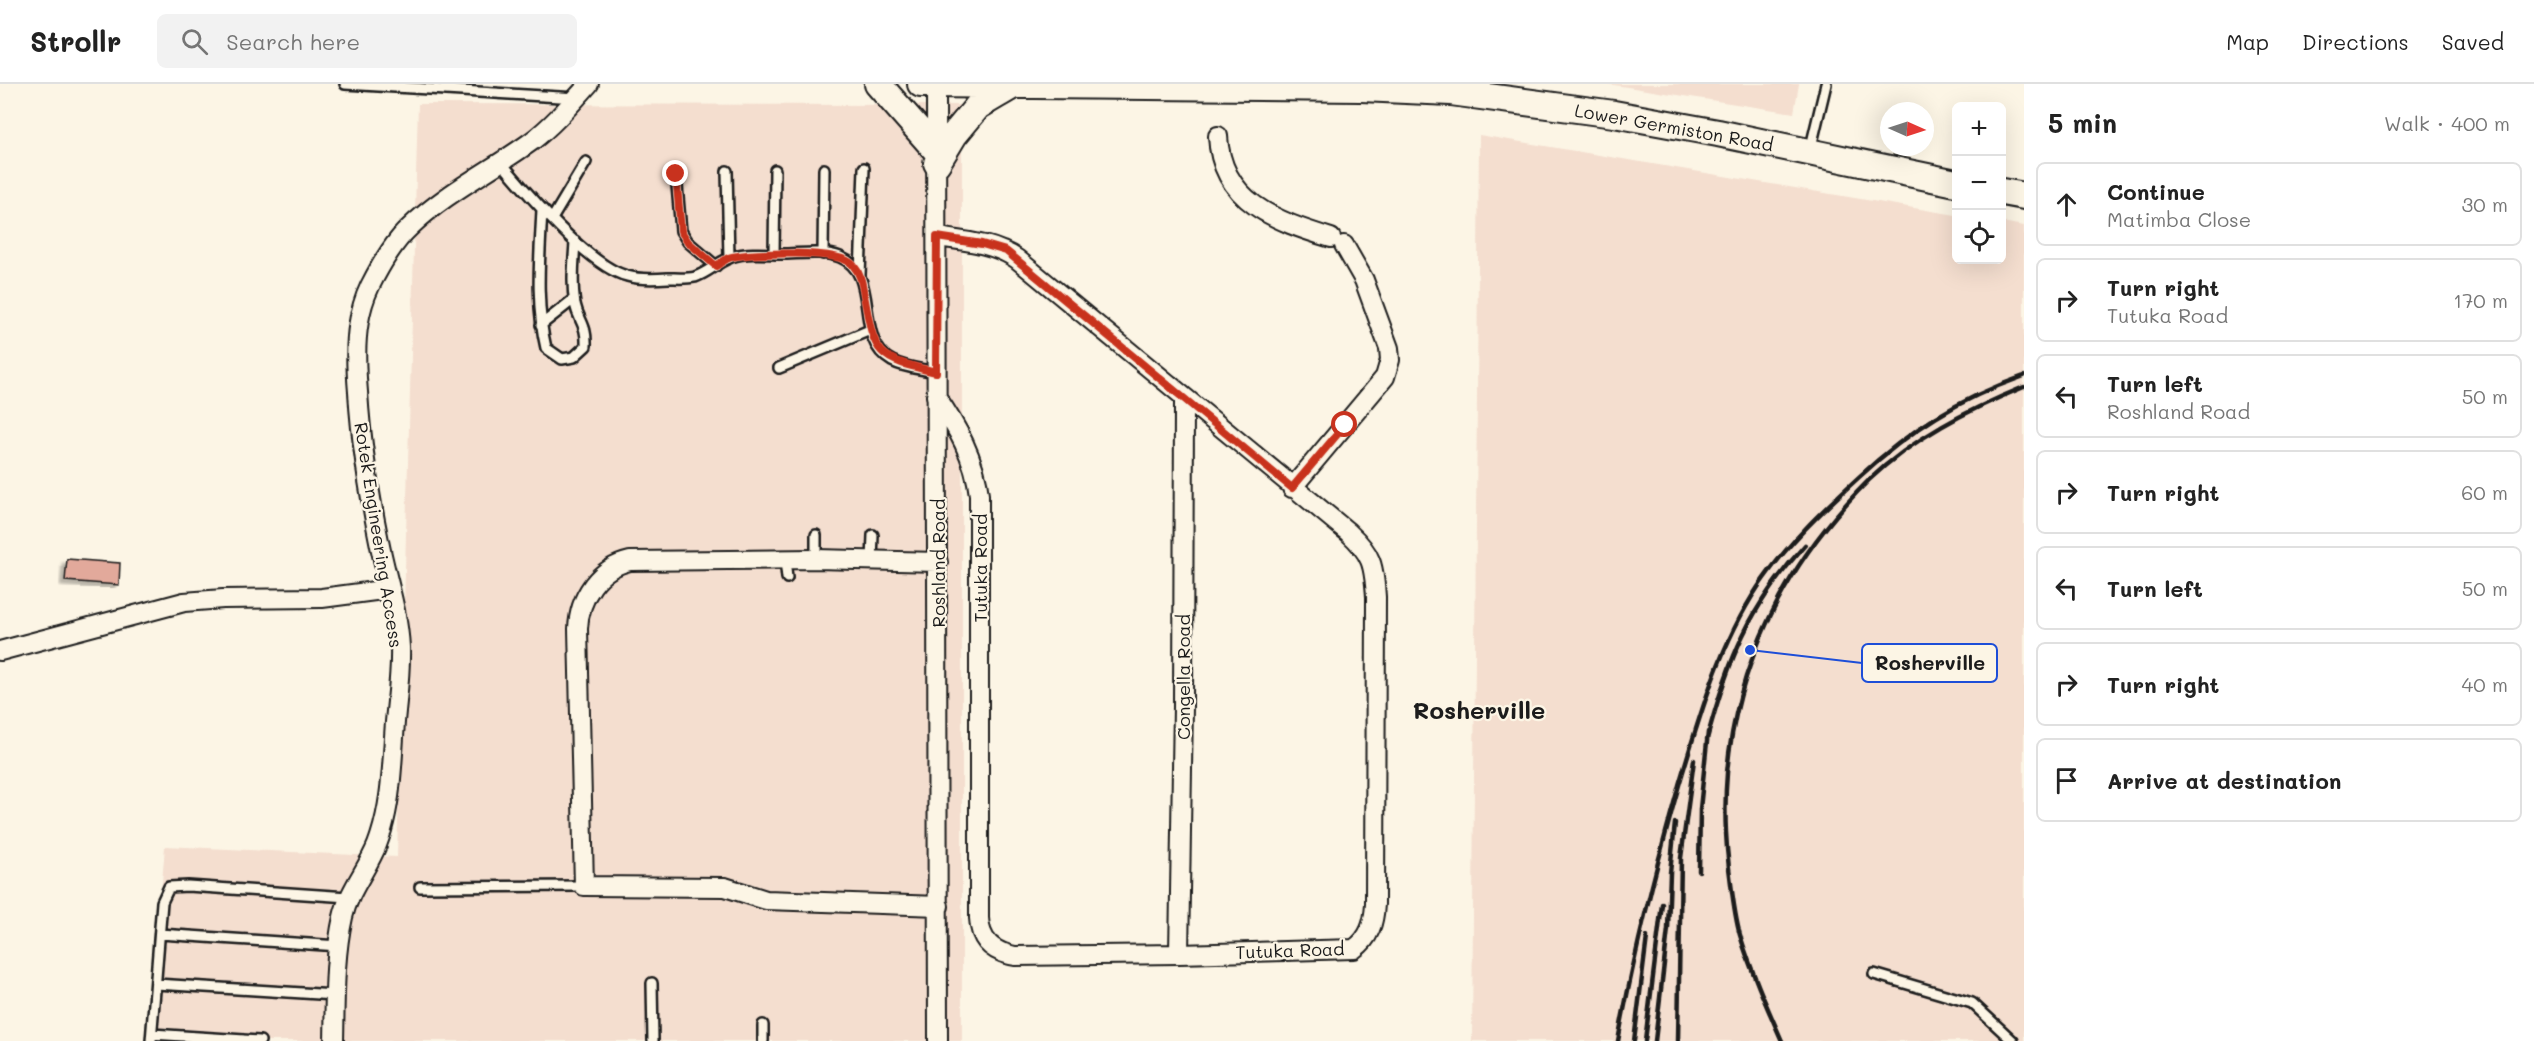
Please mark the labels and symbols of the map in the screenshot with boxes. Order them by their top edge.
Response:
street label: Lower Germiston Road [1573,98,1775,156]
north arrow [1880,102,1934,156]
route end [662,160,688,186]
route start [1331,411,1357,437]
street label: Rotek Engineering Access [349,420,409,650]
street label: Roshland Road [926,499,950,627]
street label: Tutuka Road [968,513,992,623]
street label: Congella Road [1171,614,1195,740]
callout: Rosherville [1862,644,1997,682]
text: Rosherville [1875,649,1985,675]
district label: Rosherville [1413,694,1545,725]
street label: Tutuka Road [1235,936,1345,964]

